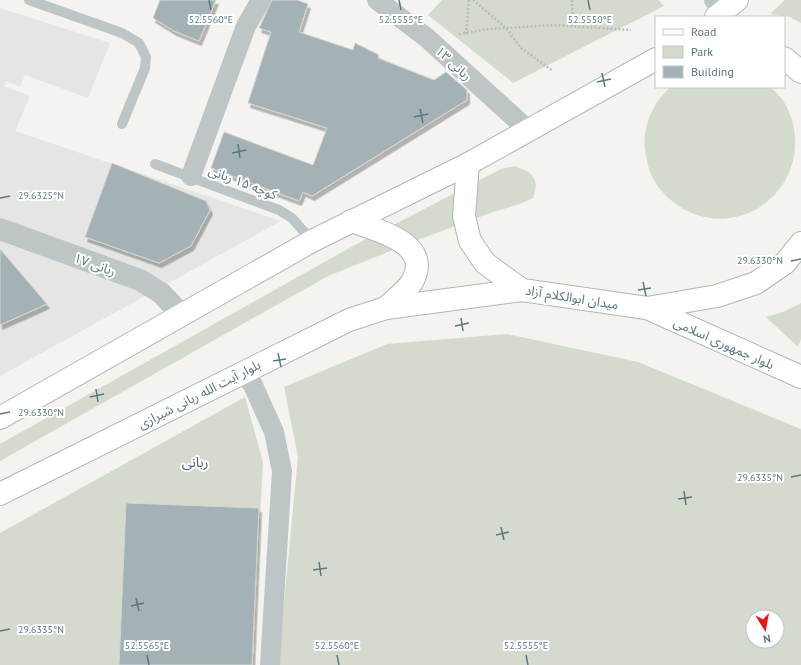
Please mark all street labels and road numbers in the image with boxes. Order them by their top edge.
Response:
street label: ربانی ۱۳ [432,42,475,84]
street label: کوچه ۱۵ ربانی [206,162,280,205]
street label: ربانی ۱۷ [72,249,118,280]
street label: میدان ابوالکلام آزاد [524,282,620,314]
street label: بلوار جمهوری اسلامی [671,314,777,373]
street label: بلوار آیت الله ربانی شیرازی [135,356,263,433]

